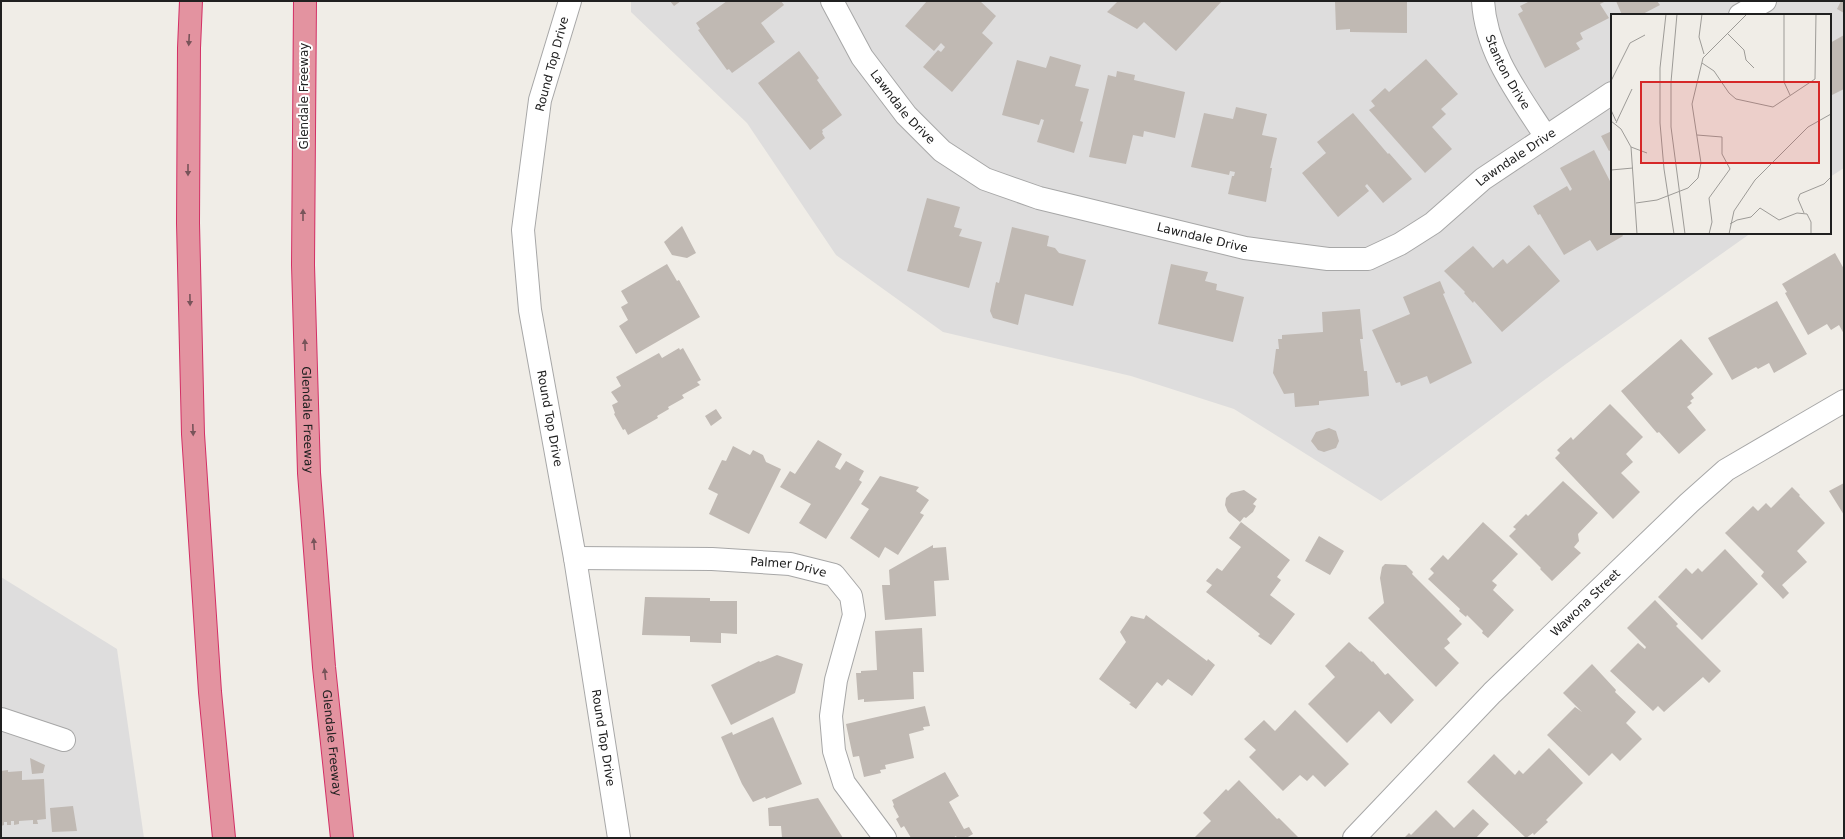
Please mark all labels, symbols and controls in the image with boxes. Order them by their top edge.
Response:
inset map [1611,14,1831,234]
street label: Round Top Drive [533,15,571,113]
street label: Stanton Drive [1483,33,1533,112]
one-way arrow [186,34,192,47]
street label: Glendale Freeway [297,43,311,149]
street label: Lawndale Drive [867,67,938,147]
street label: Lawndale Drive [1473,125,1558,189]
one-way arrow [185,164,191,177]
one-way arrow [300,208,306,221]
street label: Lawndale Drive [1156,220,1249,255]
one-way arrow [186,294,193,306]
one-way arrow [302,338,308,351]
street label: Glendale Freeway [299,366,316,474]
street label: Round Top Drive [534,369,565,468]
one-way arrow [190,424,196,437]
one-way arrow [311,538,318,550]
street label: Palmer Drive [750,554,828,580]
street label: Wawona Street [1548,566,1623,639]
one-way arrow [321,668,328,680]
street label: Round Top Drive [589,688,618,787]
street label: Glendale Freeway [319,689,345,797]

